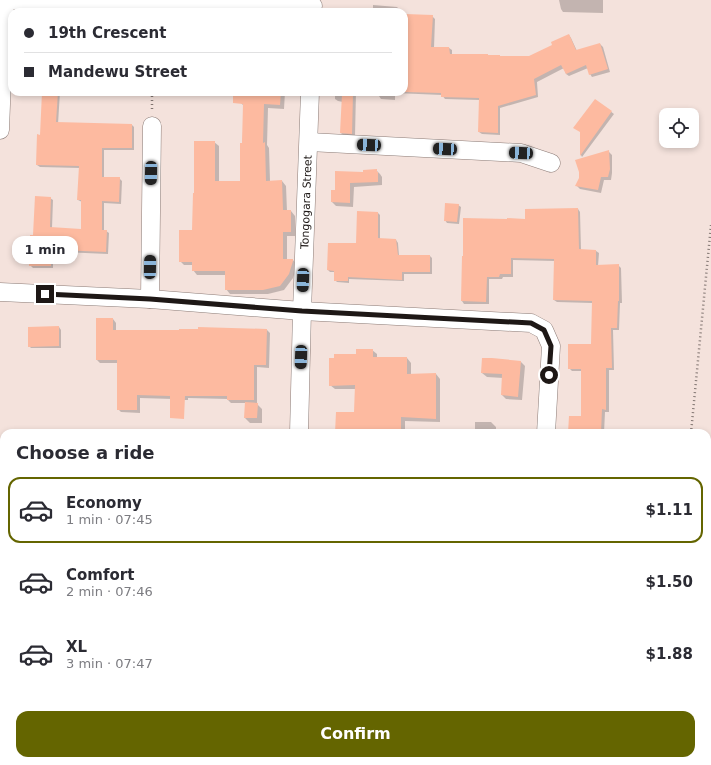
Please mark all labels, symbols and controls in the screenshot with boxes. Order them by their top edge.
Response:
text: 19th Crescent [48,24,166,42]
text: Mandewu Street [48,63,187,81]
map controls [659,108,699,148]
button: locate [659,108,699,148]
car [357,138,381,152]
car [433,142,457,156]
car [509,146,533,160]
street label: Tongogara Street [298,154,314,250]
car [145,161,157,185]
callout: 1 min [12,236,78,264]
text: 1 min [25,242,65,257]
car [144,255,156,279]
car [297,268,309,292]
route end [36,285,54,303]
car [295,345,307,369]
route start [540,366,558,384]
text: Choose a ride [16,442,155,463]
icon: car [18,492,54,528]
text: Economy [66,494,142,512]
text: $1.11 [646,501,693,519]
text: 1 min · 07:45 [66,512,153,527]
icon: car [18,564,54,600]
text: Comfort [66,566,134,584]
text: $1.50 [646,573,693,591]
text: 2 min · 07:46 [66,584,153,599]
icon: car [18,636,54,672]
text: XL [66,638,87,656]
text: $1.88 [646,645,693,663]
text: 3 min · 07:47 [66,656,153,671]
button: Confirm [16,711,695,757]

